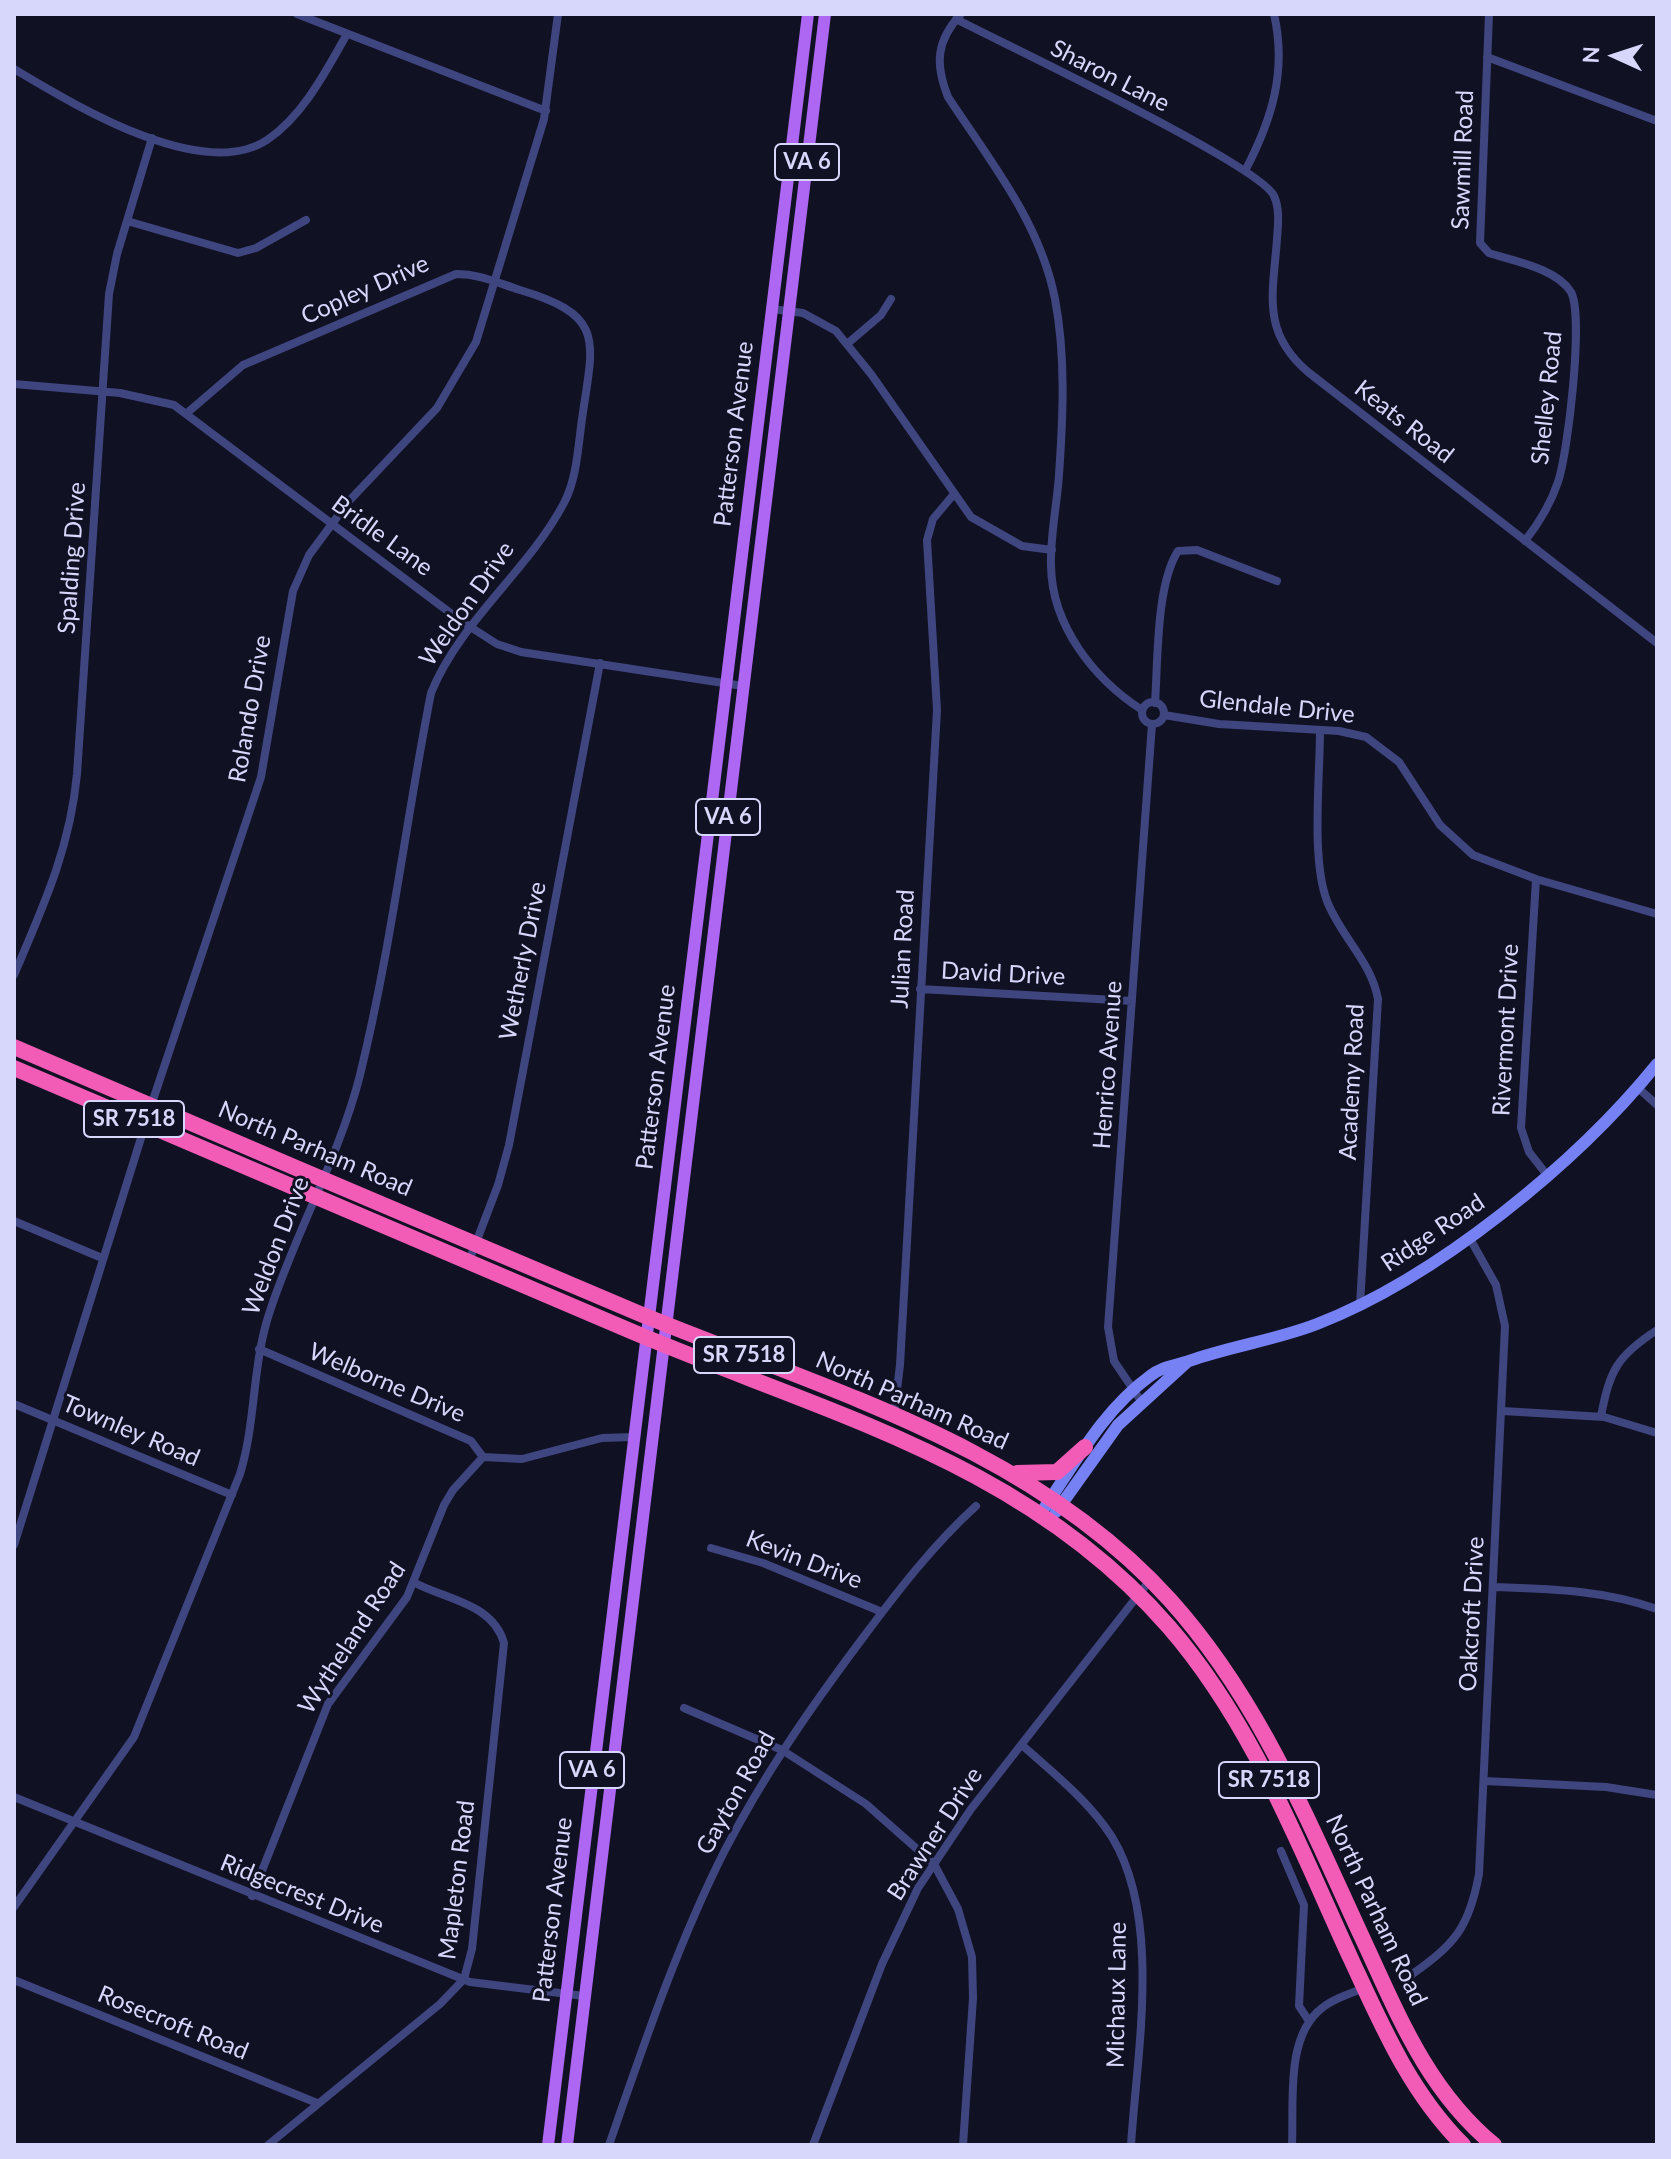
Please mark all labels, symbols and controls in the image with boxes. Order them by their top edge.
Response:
north arrow [1575,16,1655,96]
street label: Sharon Lane [1046,34,1174,118]
text: N [1577,46,1604,64]
street label: Sawmill Road [1446,90,1480,230]
road number: VA 6 [775,144,839,180]
street label: Copley Drive [297,249,433,331]
street label: Shelley Road [1526,330,1568,466]
street label: Patterson Avenue [708,340,760,528]
street label: Keats Road [1349,374,1459,470]
street label: Spalding Drive [52,481,92,635]
street label: Bridle Lane [326,490,438,582]
street label: Weldon Drive [413,536,521,672]
street label: Rolando Drive [223,633,277,785]
street label: Glendale Drive [1198,685,1356,729]
road number: VA 6 [696,799,760,835]
street label: Wetherly Drive [494,879,552,1043]
street label: Julian Road [885,889,921,1009]
street label: Rivermont Drive [1487,943,1525,1117]
street label: David Drive [940,956,1066,992]
street label: Henrico Avenue [1088,980,1128,1150]
street label: Patterson Avenue [630,983,682,1171]
street label: Academy Road [1334,1003,1370,1161]
street label: North Parham Road [214,1095,416,1203]
road number: SR 7518 [84,1101,184,1137]
street label: Weldon Drive [236,1173,316,1319]
street label: Ridge Road [1376,1188,1490,1278]
street label: Welborne Drive [304,1337,470,1429]
road number: SR 7518 [694,1337,794,1373]
street label: North Parham Road [811,1346,1013,1456]
street label: Townley Road [58,1389,204,1473]
street label: Kevin Drive [742,1525,866,1595]
street label: Oakcroft Drive [1454,1536,1490,1692]
street label: Wytheland Road [292,1557,412,1719]
street label: Gayton Road [690,1726,782,1860]
road number: VA 6 [560,1752,624,1788]
street label: Brawner Drive [881,1762,989,1906]
road number: SR 7518 [1219,1762,1319,1798]
street label: Mapleton Road [433,1799,481,1961]
street label: North Parham Road [1319,1810,1433,2010]
street label: Patterson Avenue [527,1816,579,2004]
street label: Ridgecrest Drive [216,1848,388,1940]
street label: Michaux Lane [1101,1922,1133,2068]
street label: Rosecroft Road [94,1980,252,2066]

